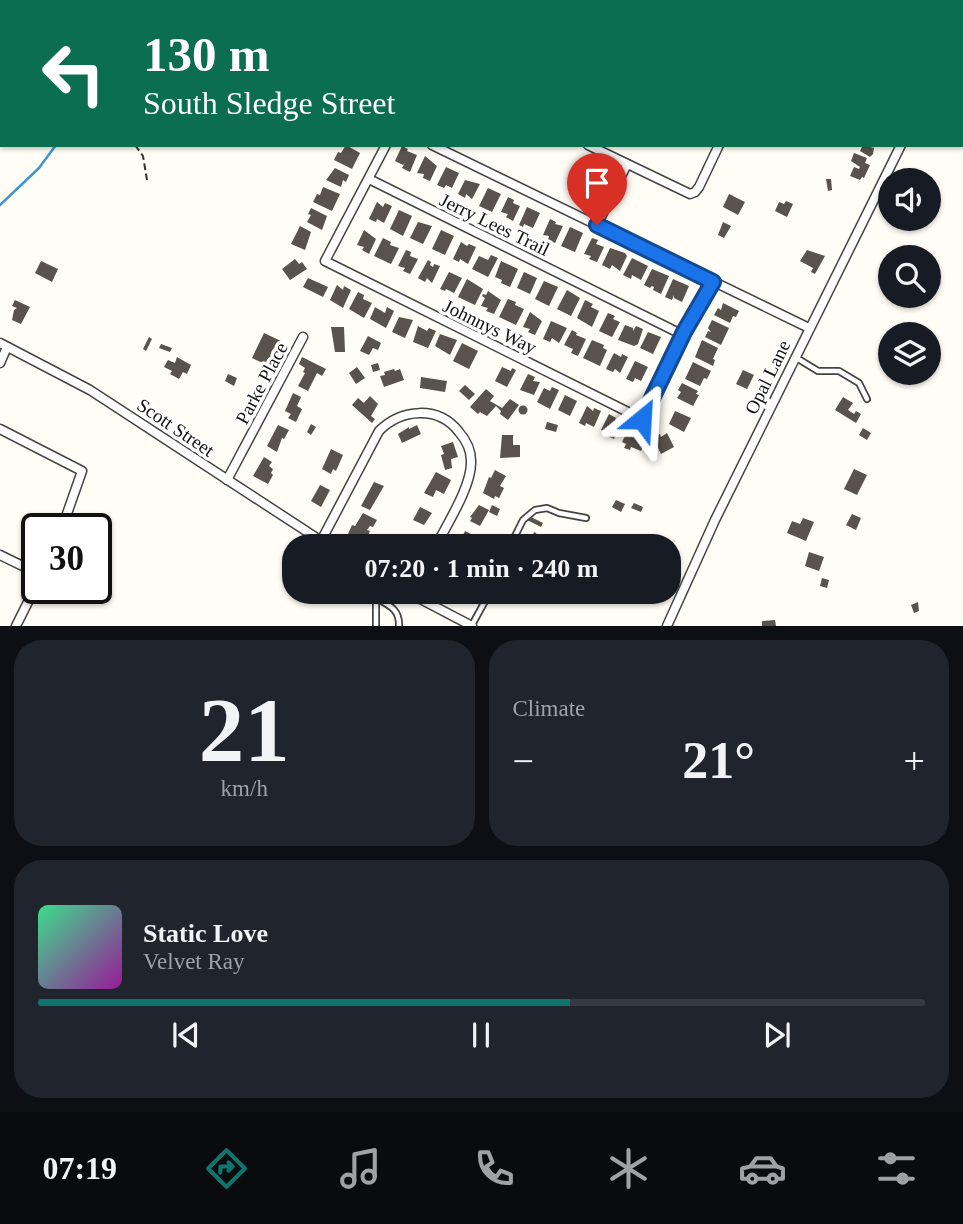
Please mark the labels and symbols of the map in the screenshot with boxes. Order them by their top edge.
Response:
pin [567,153,627,225]
street label: Jerry Lees Trail [437,189,553,260]
street label: Johnnys Way [440,295,540,358]
street label: Opal Lane [741,337,794,418]
street label: Parke Place [231,339,292,428]
position arrow [605,382,679,456]
street label: Scott Street [133,394,219,461]
speed limit sign: 30 [21,513,112,604]

